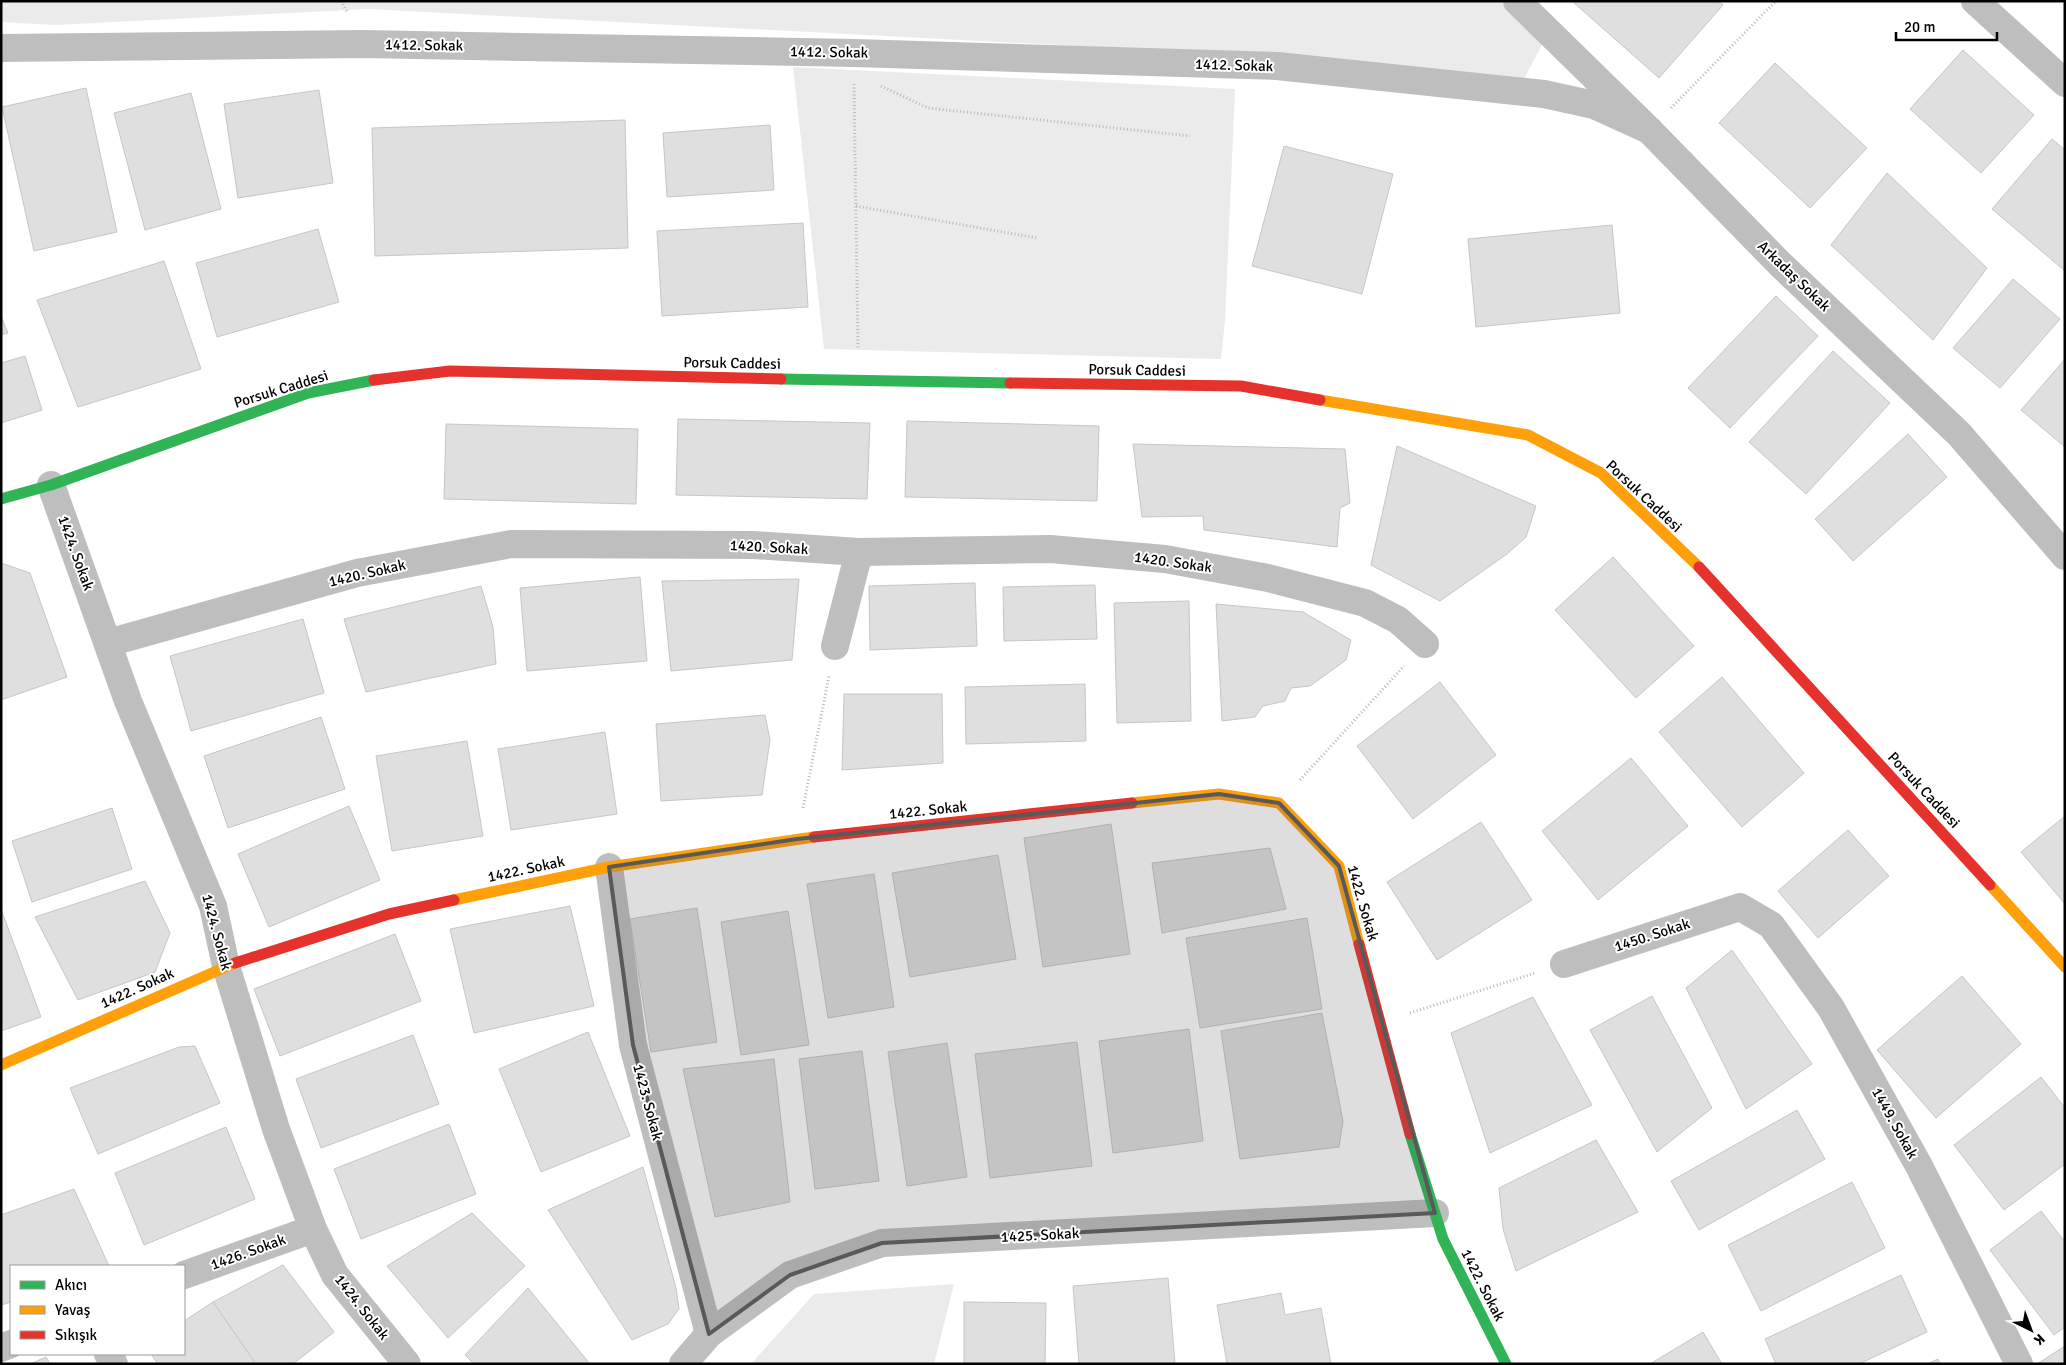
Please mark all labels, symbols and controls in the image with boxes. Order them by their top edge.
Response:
scale bar [1896,10,1997,42]
text: 20 m [1904,18,1935,36]
street label: 1412. Sokak [385,35,464,55]
street label: 1412. Sokak [790,42,869,62]
street label: 1412. Sokak [1194,55,1274,75]
street label: Arkadaş Sokak [1754,237,1834,315]
street label: Porsuk Caddesi [683,353,781,373]
street label: Porsuk Caddesi [1088,360,1186,380]
street label: Porsuk Caddesi [232,366,330,412]
street label: Porsuk Caddesi [1602,456,1686,536]
street label: 1424. Sokak [54,513,98,593]
street label: 1420. Sokak [729,536,809,558]
street label: 1420. Sokak [1133,548,1214,576]
street label: 1420. Sokak [327,555,408,591]
street label: Porsuk Caddesi [1884,748,1964,832]
street label: 1422. Sokak [888,797,968,823]
street label: 1422. Sokak [486,852,567,886]
street label: 1422. Sokak [1344,863,1383,944]
street label: 1424. Sokak [198,892,236,973]
street label: 1450. Sokak [1612,914,1693,956]
street label: 1422. Sokak [98,964,177,1012]
street label: 1423. Sokak [629,1062,667,1143]
street label: 1449. Sokak [1868,1084,1922,1162]
street label: 1425. Sokak [1000,1224,1080,1246]
street label: 1426. Sokak [208,1230,288,1274]
street label: 1422. Sokak [1457,1246,1509,1324]
legend [10,1265,185,1355]
street label: 1424. Sokak [331,1271,394,1344]
text: Akıcı [55,1276,87,1294]
text: Yavaş [55,1301,91,1319]
north arrow [2006,1305,2056,1355]
text: Sıkışık [55,1326,98,1344]
text: K [2030,1330,2048,1349]

